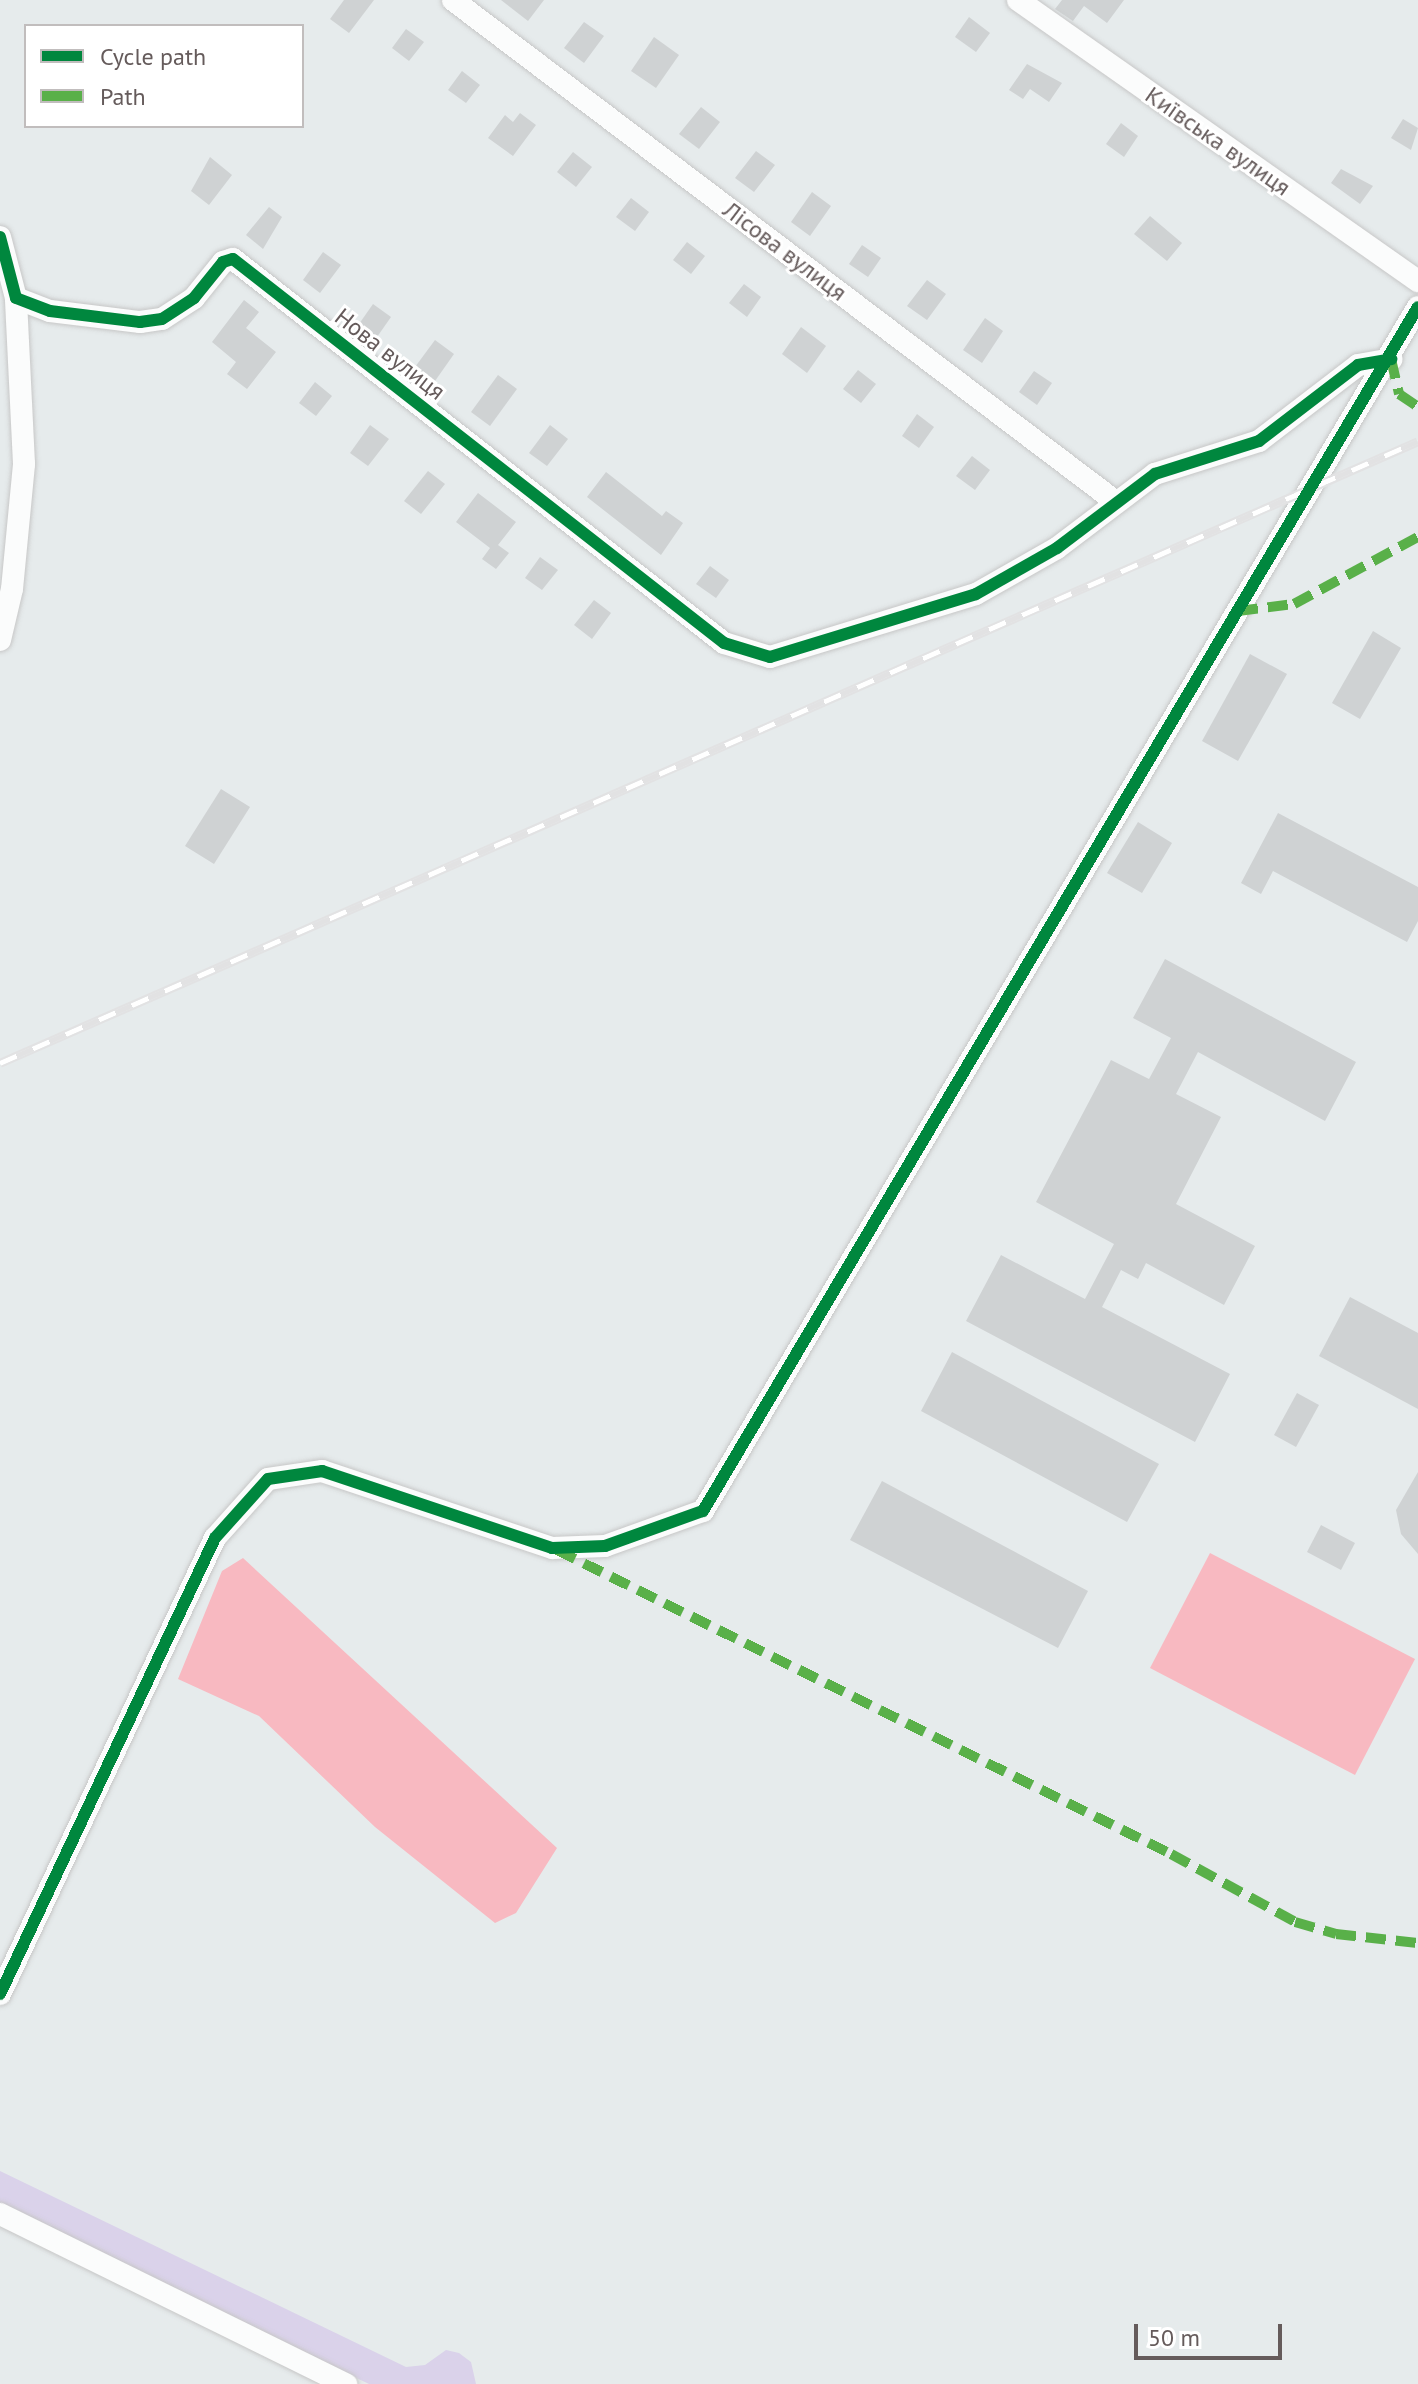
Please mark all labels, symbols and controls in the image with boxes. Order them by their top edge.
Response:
legend [24,24,304,128]
text: Cycle path [100,41,206,72]
street label: Київська вулиця [1140,80,1296,202]
text: Path [100,81,146,112]
street label: Лісова вулиця [717,195,853,307]
street label: Нова вулиця [329,302,451,406]
scale bar [1138,2308,1286,2358]
text: 50 m [1148,2322,1200,2353]

